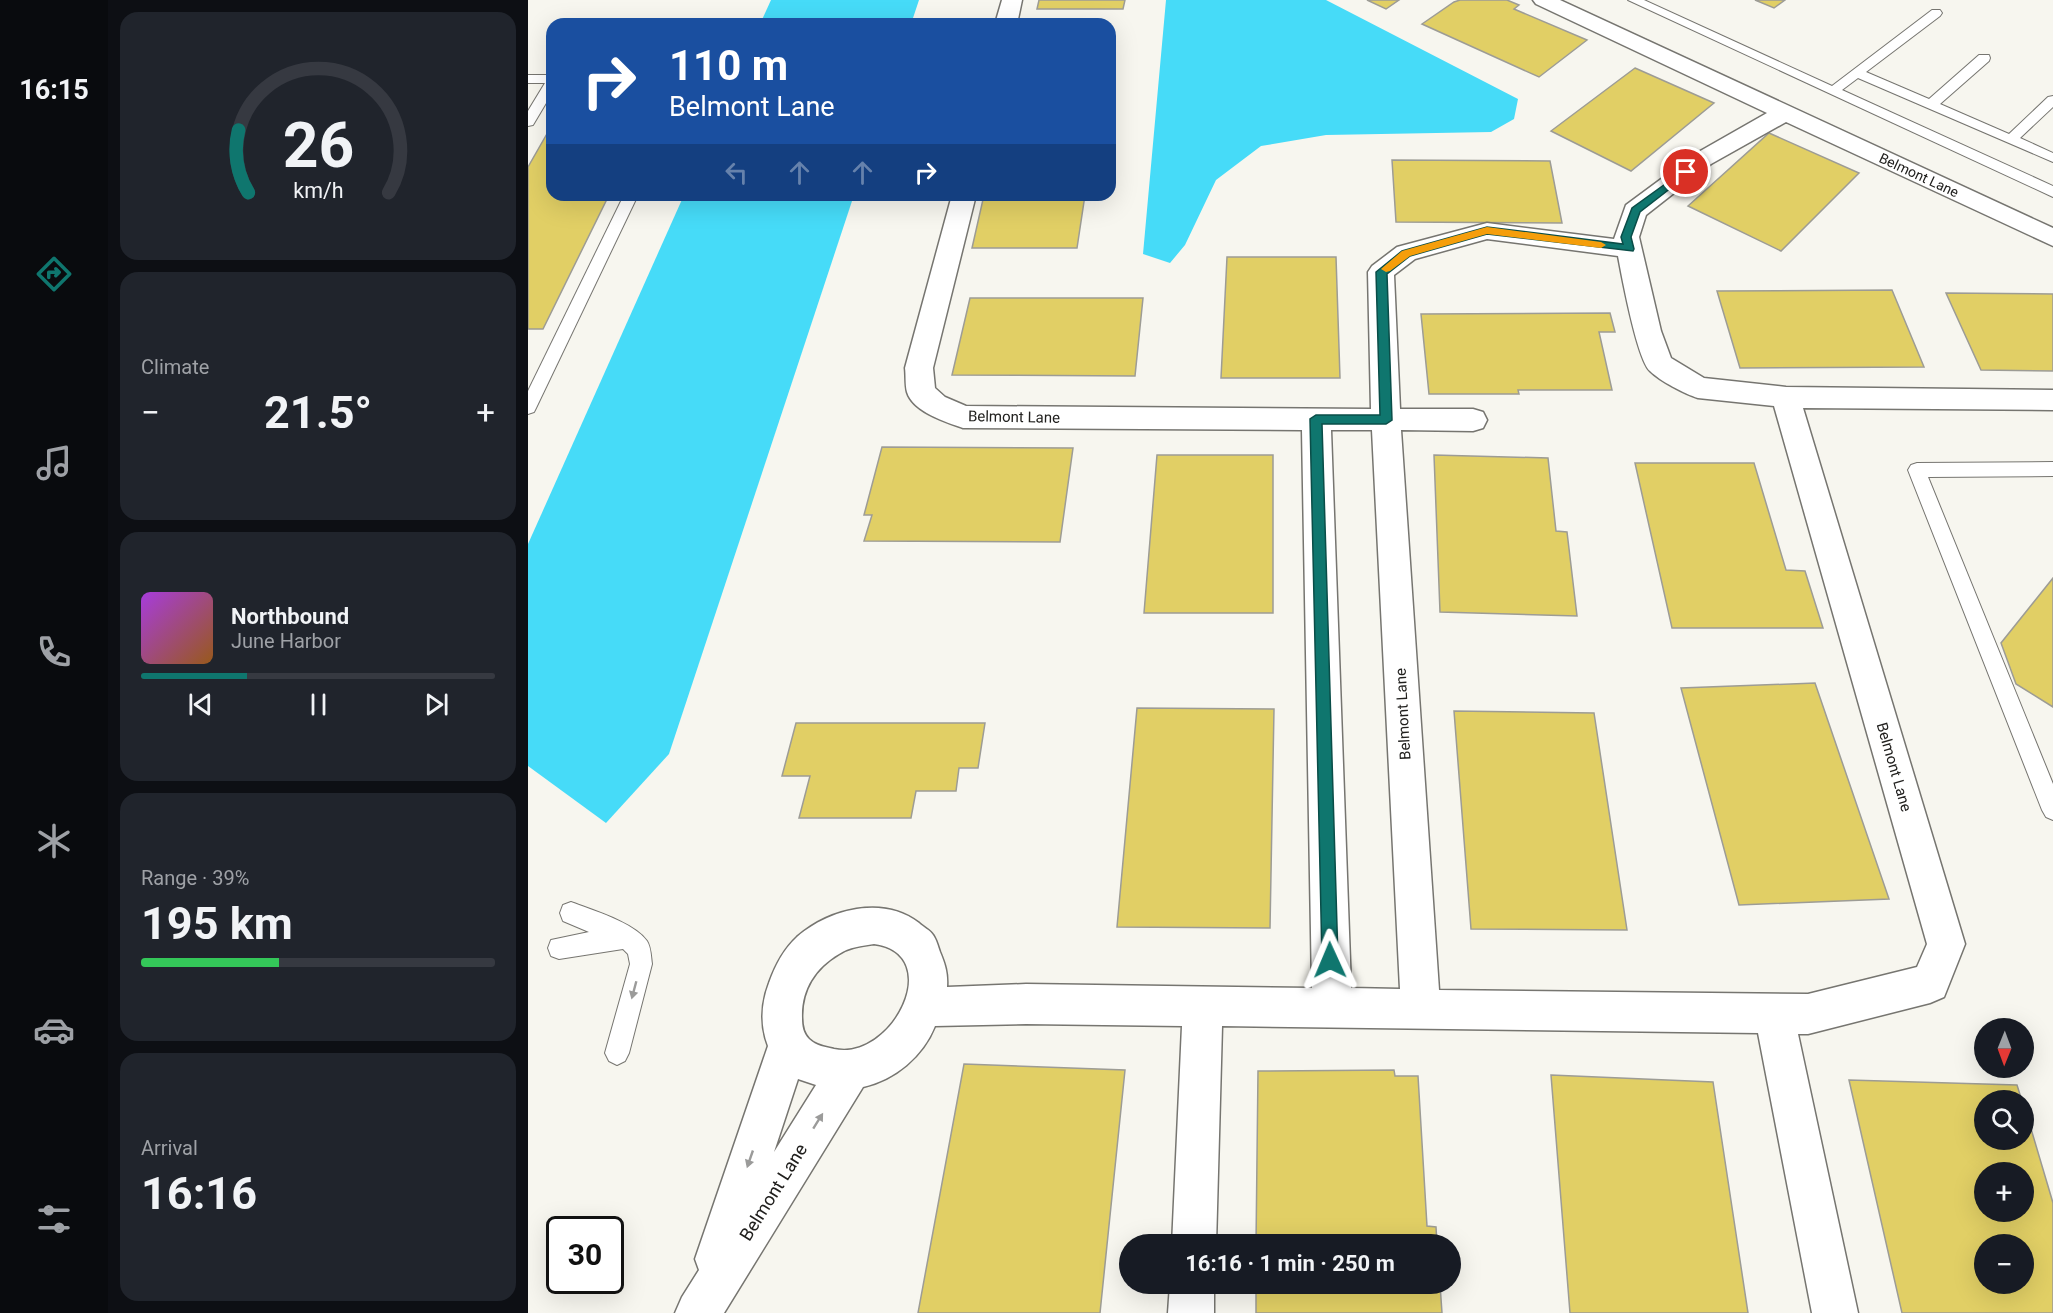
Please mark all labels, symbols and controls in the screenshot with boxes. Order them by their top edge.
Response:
text: 110 m [669,41,788,90]
icon: right [570,42,648,120]
text: 16:15 [19,74,89,106]
text: Belmont Lane [669,91,835,123]
text: 26 [282,109,354,182]
pin [1660,146,1711,197]
street label: Belmont Lane [1877,150,1961,200]
icon: arrive [1669,155,1702,188]
icon: left [720,156,753,189]
icon: ahead [783,156,816,189]
icon: ahead [846,156,879,189]
icon: right [909,156,942,189]
text: km/h [293,178,343,203]
icon: directions [33,253,75,295]
text: Climate [141,355,209,379]
text: 21.5° [264,386,372,439]
text: − [141,393,160,432]
text: + [476,393,495,432]
street label: Belmont Lane [968,407,1060,427]
icon: music [33,442,75,484]
text: Northbound [231,604,349,629]
text: June Harbor [231,629,341,653]
icon: phone [33,631,75,673]
street label: Belmont Lane [1392,668,1414,760]
icon: previous [184,688,217,721]
icon: pause [302,688,335,721]
icon: next [420,688,453,721]
street label: Belmont Lane [1873,720,1915,814]
icon: climate [33,820,75,862]
text: Range · 39% [141,866,249,890]
text: 195 km [141,897,293,950]
position arrow [1298,928,1362,992]
one-way arrow [628,981,638,999]
icon: car [33,1009,75,1051]
north arrow [1974,1018,2034,1078]
map controls [1974,1018,2034,1294]
button: search [1974,1090,2034,1150]
one-way arrow [812,1113,823,1129]
text: Arrival [141,1136,198,1160]
street label: Belmont Lane [735,1140,811,1244]
one-way arrow [745,1151,754,1169]
button: + [1974,1162,2034,1222]
text: 16:16 [141,1167,257,1220]
icon: filters [33,1198,75,1240]
speed limit sign: 30 [546,1216,624,1294]
button: − [1974,1234,2034,1294]
text: 16:16 · 1 min · 250 m [1185,1251,1395,1276]

